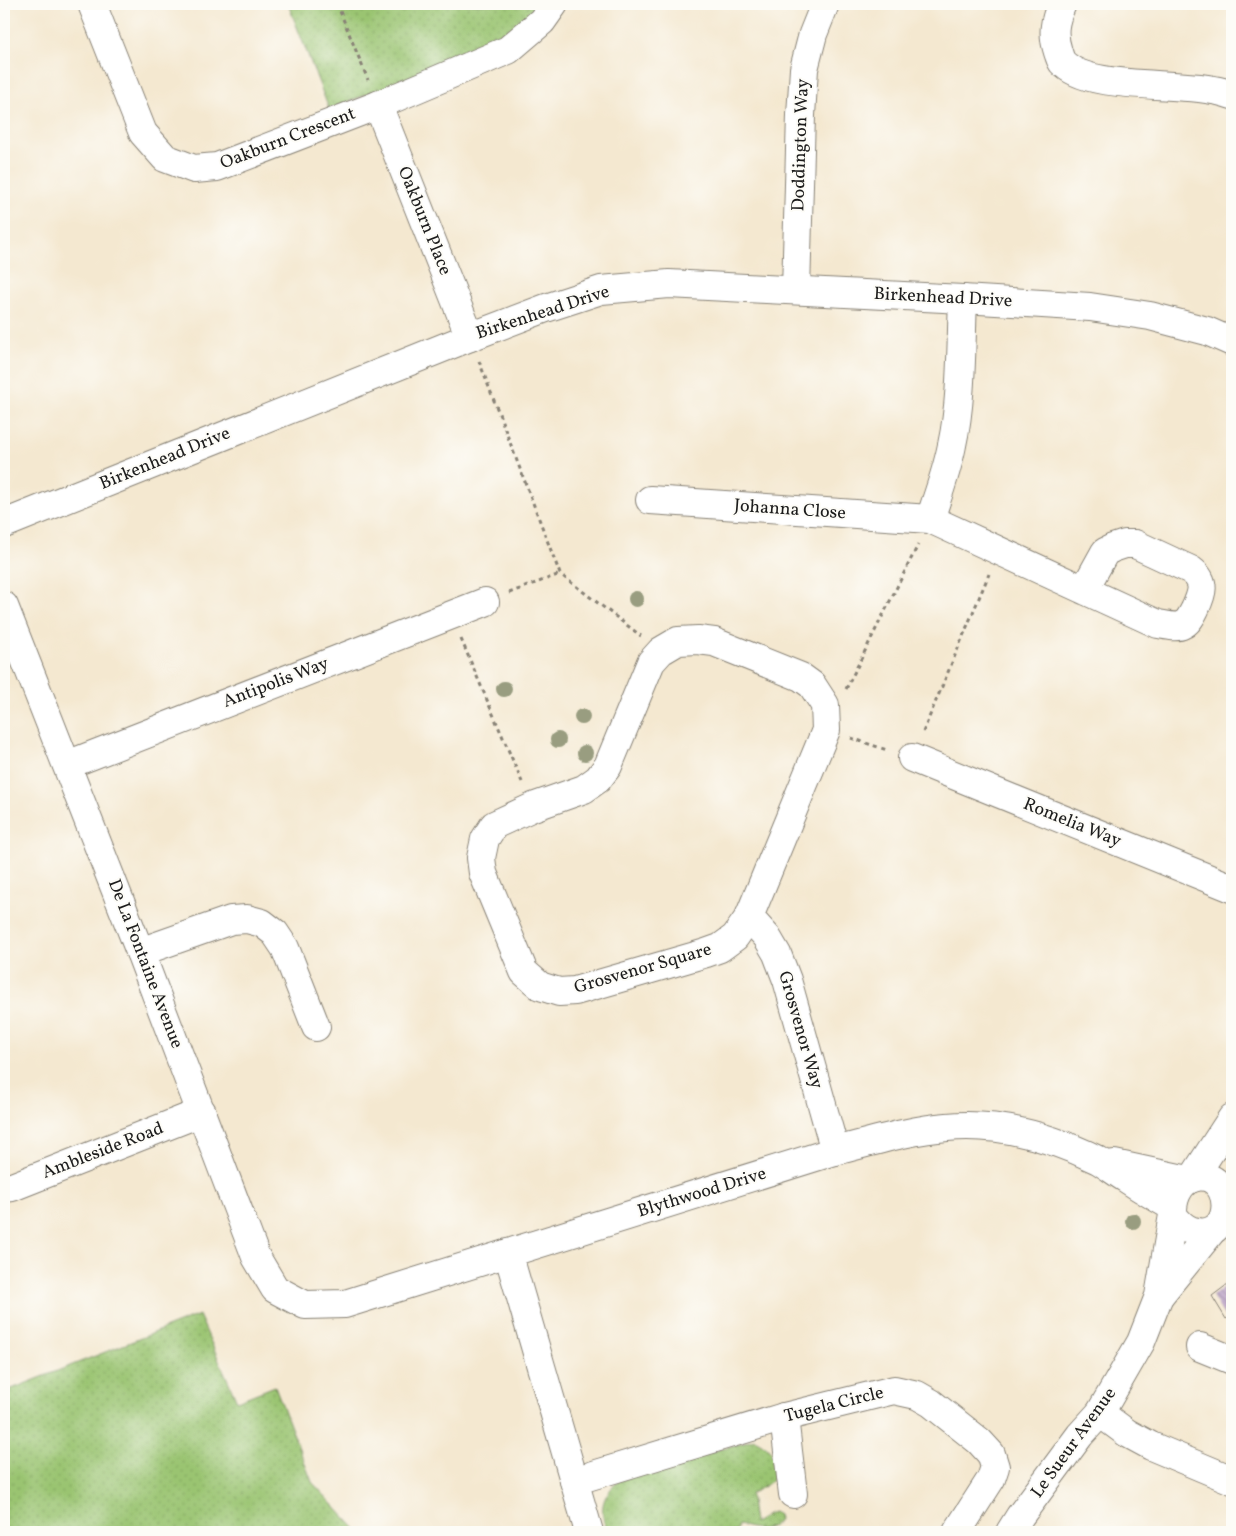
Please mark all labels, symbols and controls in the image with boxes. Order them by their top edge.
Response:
street label: Doddington Way [786,78,816,212]
street label: Oakburn Crescent [217,102,359,176]
street label: Oakburn Place [391,163,457,279]
street label: Birkenhead Drive [473,280,613,346]
street label: Birkenhead Drive [873,282,1013,314]
street label: Birkenhead Drive [96,421,234,497]
street label: Johanna Close [733,494,847,526]
street label: Antipolis Way [220,651,333,715]
street label: Romelia Way [1019,792,1125,854]
street label: De La Fontaine Avenue [101,876,189,1052]
street label: Grosvenor Square [571,937,715,1001]
street label: Grosvenor Way [771,968,829,1092]
street label: Ambleside Road [39,1116,167,1186]
street label: Blythwood Drive [635,1162,769,1224]
street label: Tugela Circle [782,1381,886,1429]
street label: Le Sueur Avenue [1025,1383,1123,1503]

